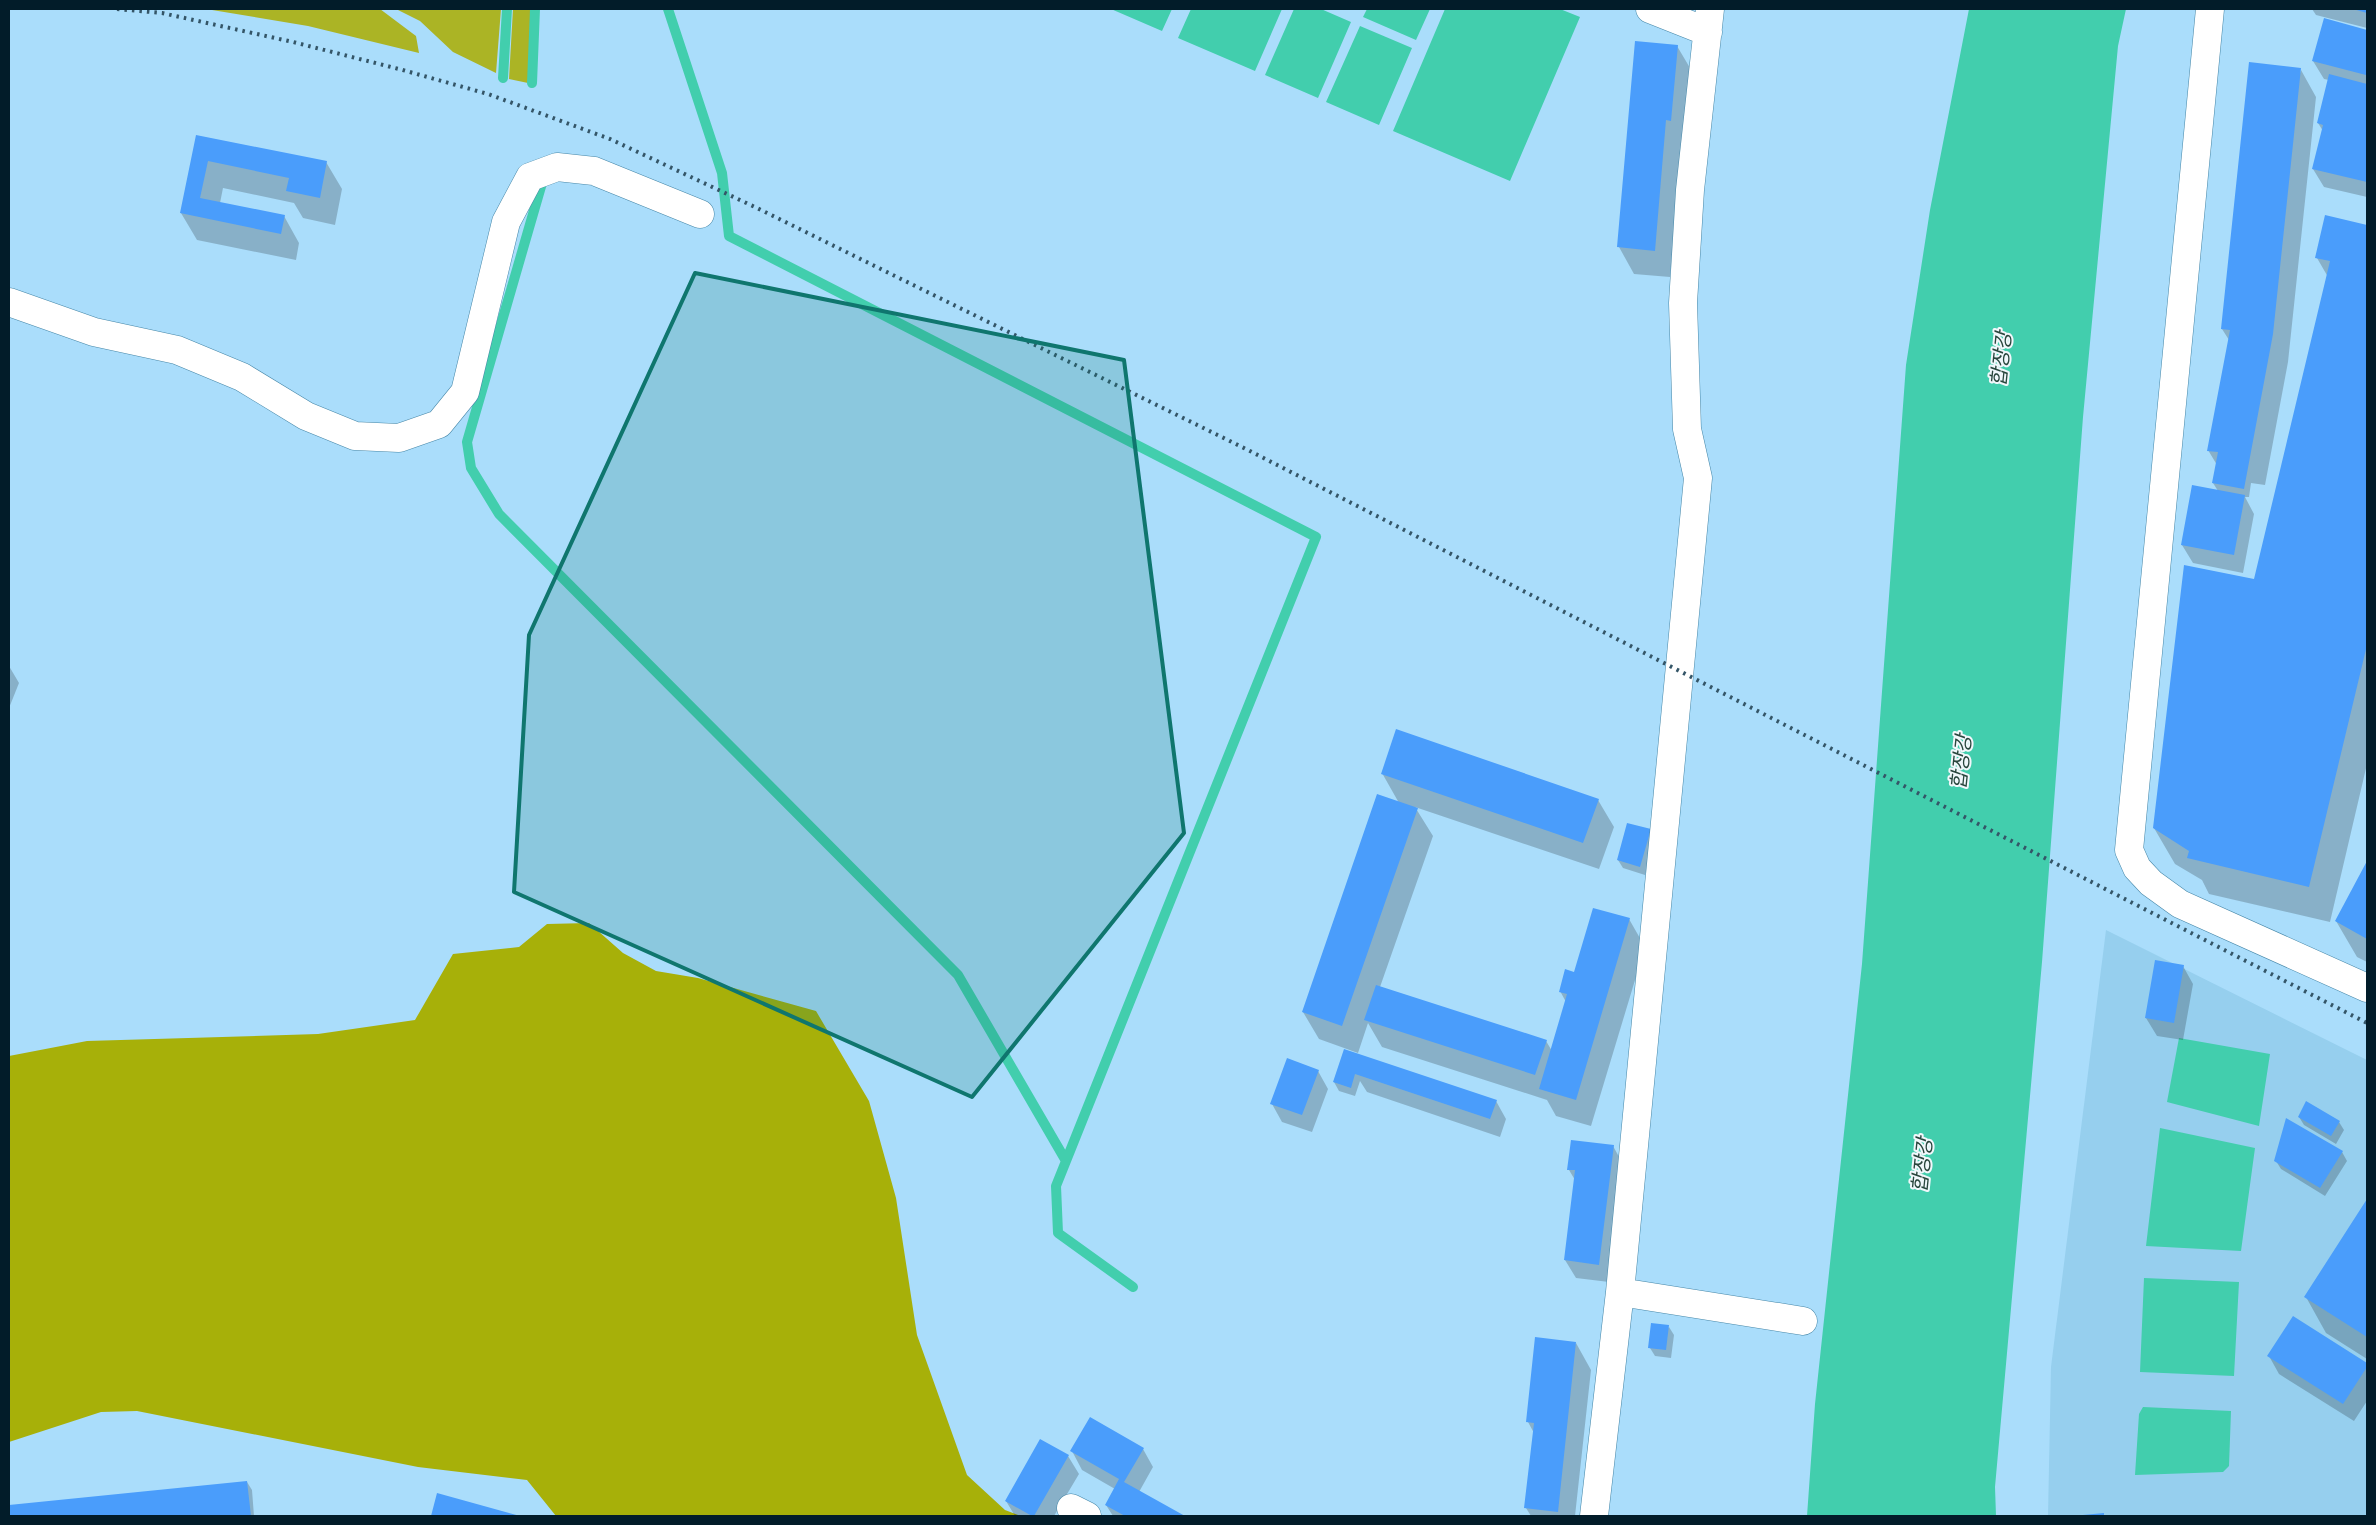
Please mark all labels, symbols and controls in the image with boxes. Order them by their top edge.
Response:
water label: 합장강 [1985,328,2015,388]
water label: 합장강 [1945,731,1975,791]
water label: 합장강 [1906,1134,1936,1194]

